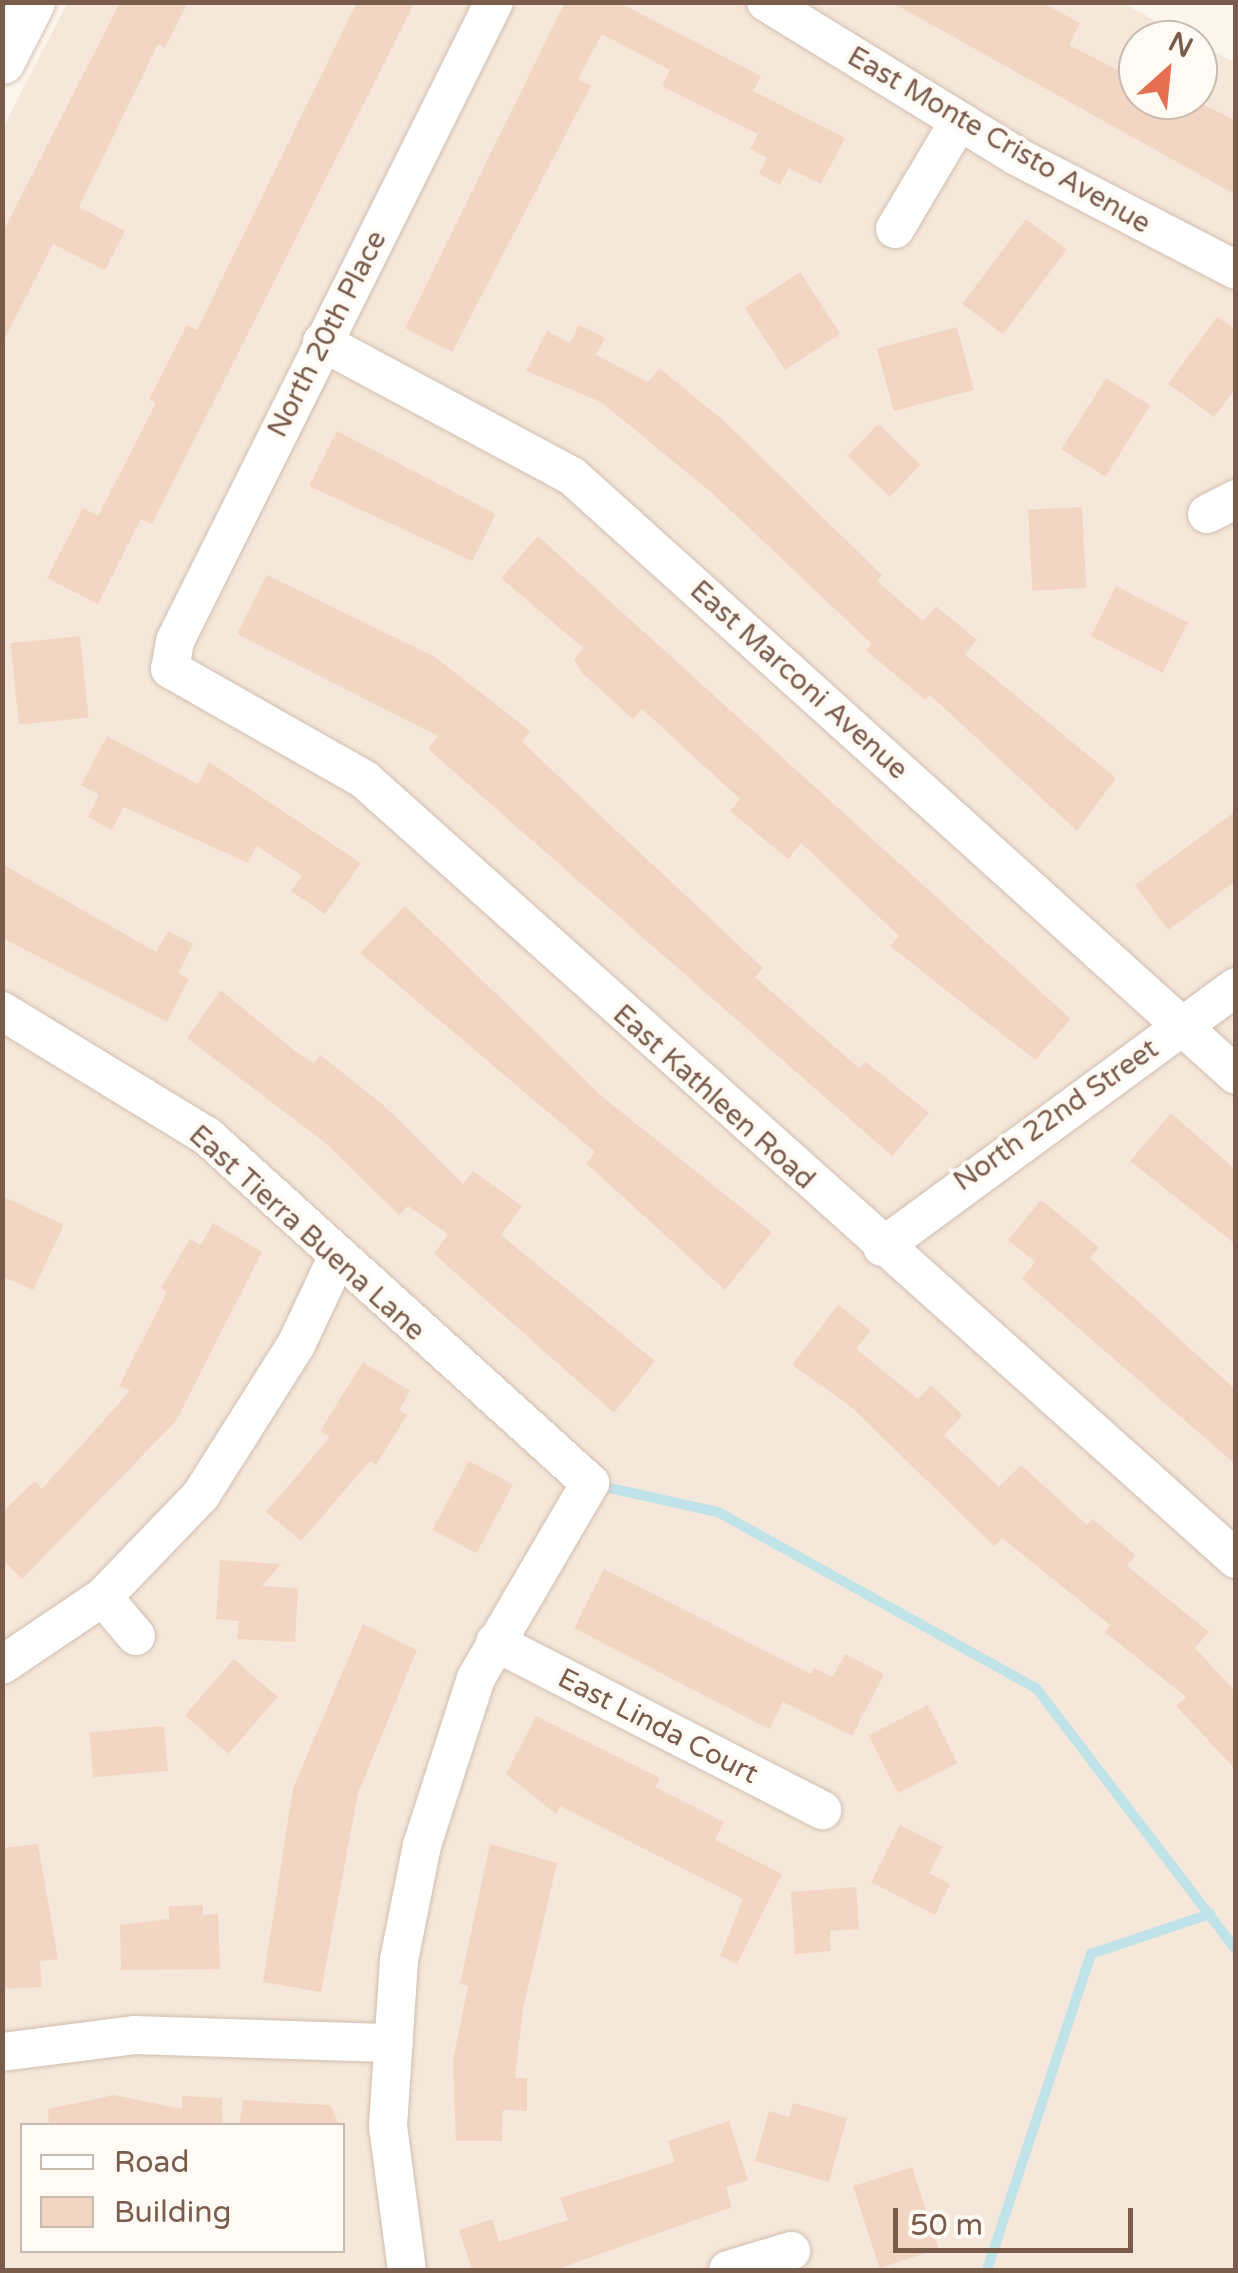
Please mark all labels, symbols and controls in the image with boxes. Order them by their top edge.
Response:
north arrow [1118,20,1218,120]
text: N [1163,25,1198,65]
street label: East Monte Cristo Avenue [842,39,1156,241]
street label: North 20th Place [260,225,394,443]
street label: East Marconi Avenue [683,573,915,787]
street label: East Kathleen Road [606,998,822,1196]
street label: North 22nd Street [947,1032,1165,1198]
street label: East Tierra Buena Lane [182,1118,432,1348]
street label: East Linda Court [552,1661,764,1791]
legend [20,2123,345,2253]
text: Road [114,2144,189,2181]
scale bar [898,2188,1138,2250]
text: Building [114,2194,231,2231]
text: 50 m [910,2207,983,2244]

